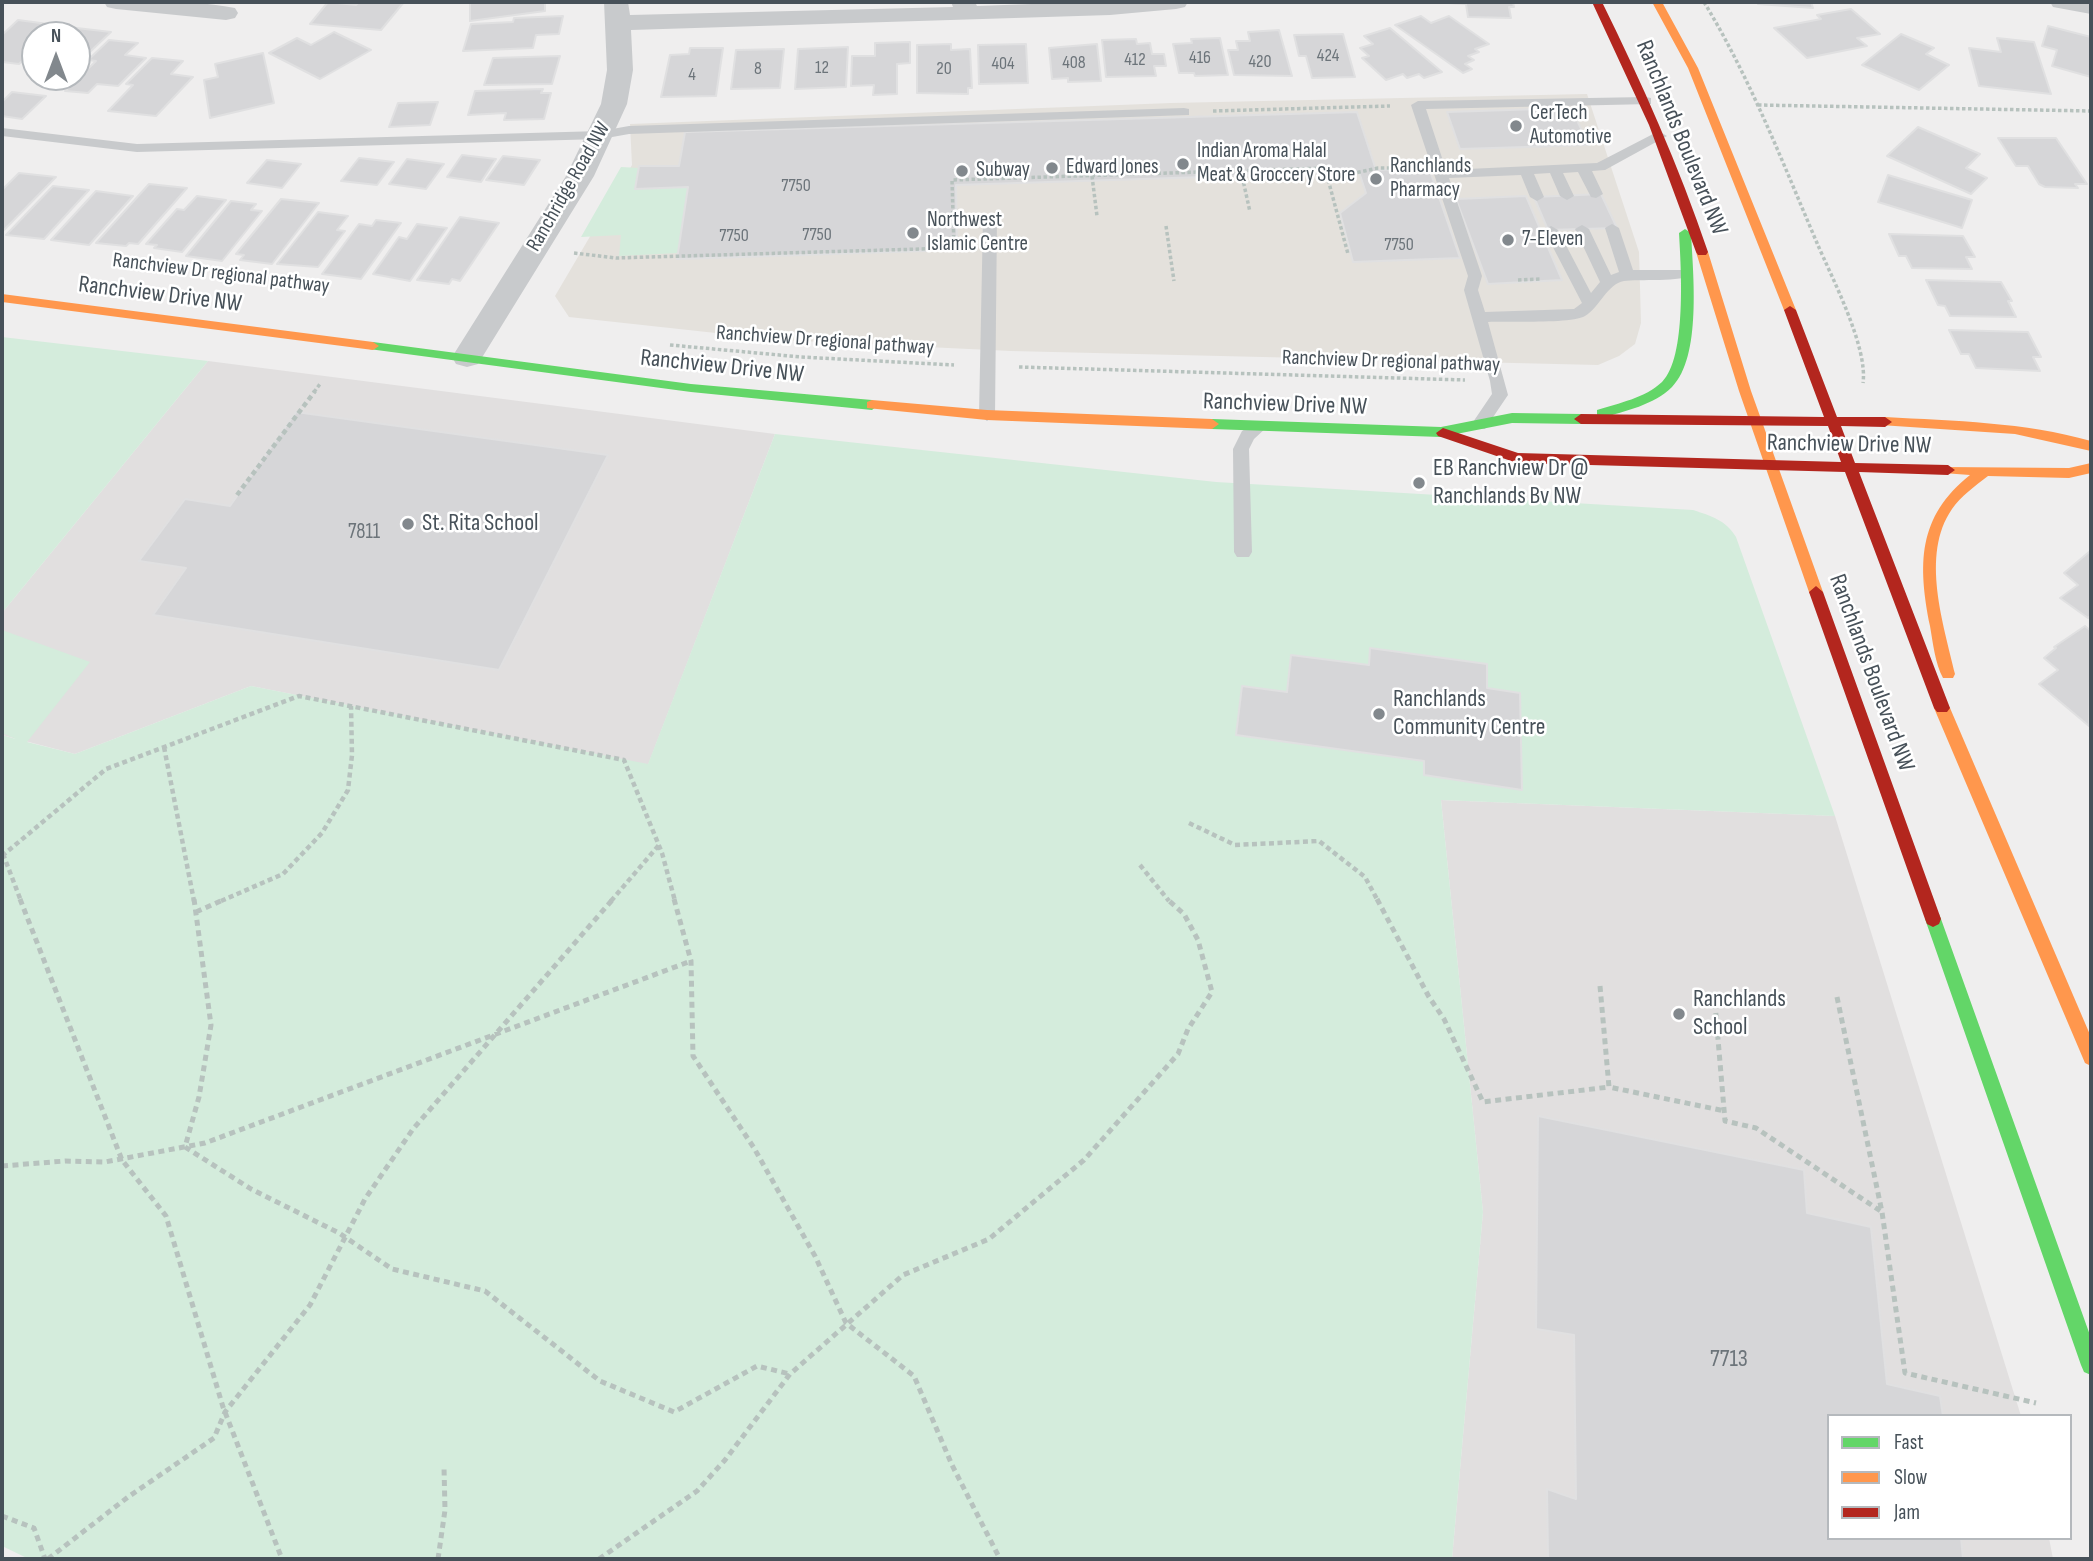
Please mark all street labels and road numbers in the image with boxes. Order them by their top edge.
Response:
street label: Ranchlands Boulevard NW [1629,36,1733,240]
street label: Ranchridge Road NW [522,118,616,256]
street label: Ranchview Dr regional pathway [111,248,331,300]
street label: Ranchview Drive NW [77,271,243,319]
street label: Ranchview Dr regional pathway [715,321,935,361]
street label: Ranchview Drive NW [639,344,805,390]
street label: Ranchview Dr regional pathway [1282,346,1500,378]
street label: Ranchview Drive NW [1202,388,1368,422]
street label: Ranchview Drive NW [1767,429,1931,461]
street label: Ranchlands Boulevard NW [1822,571,1920,775]

